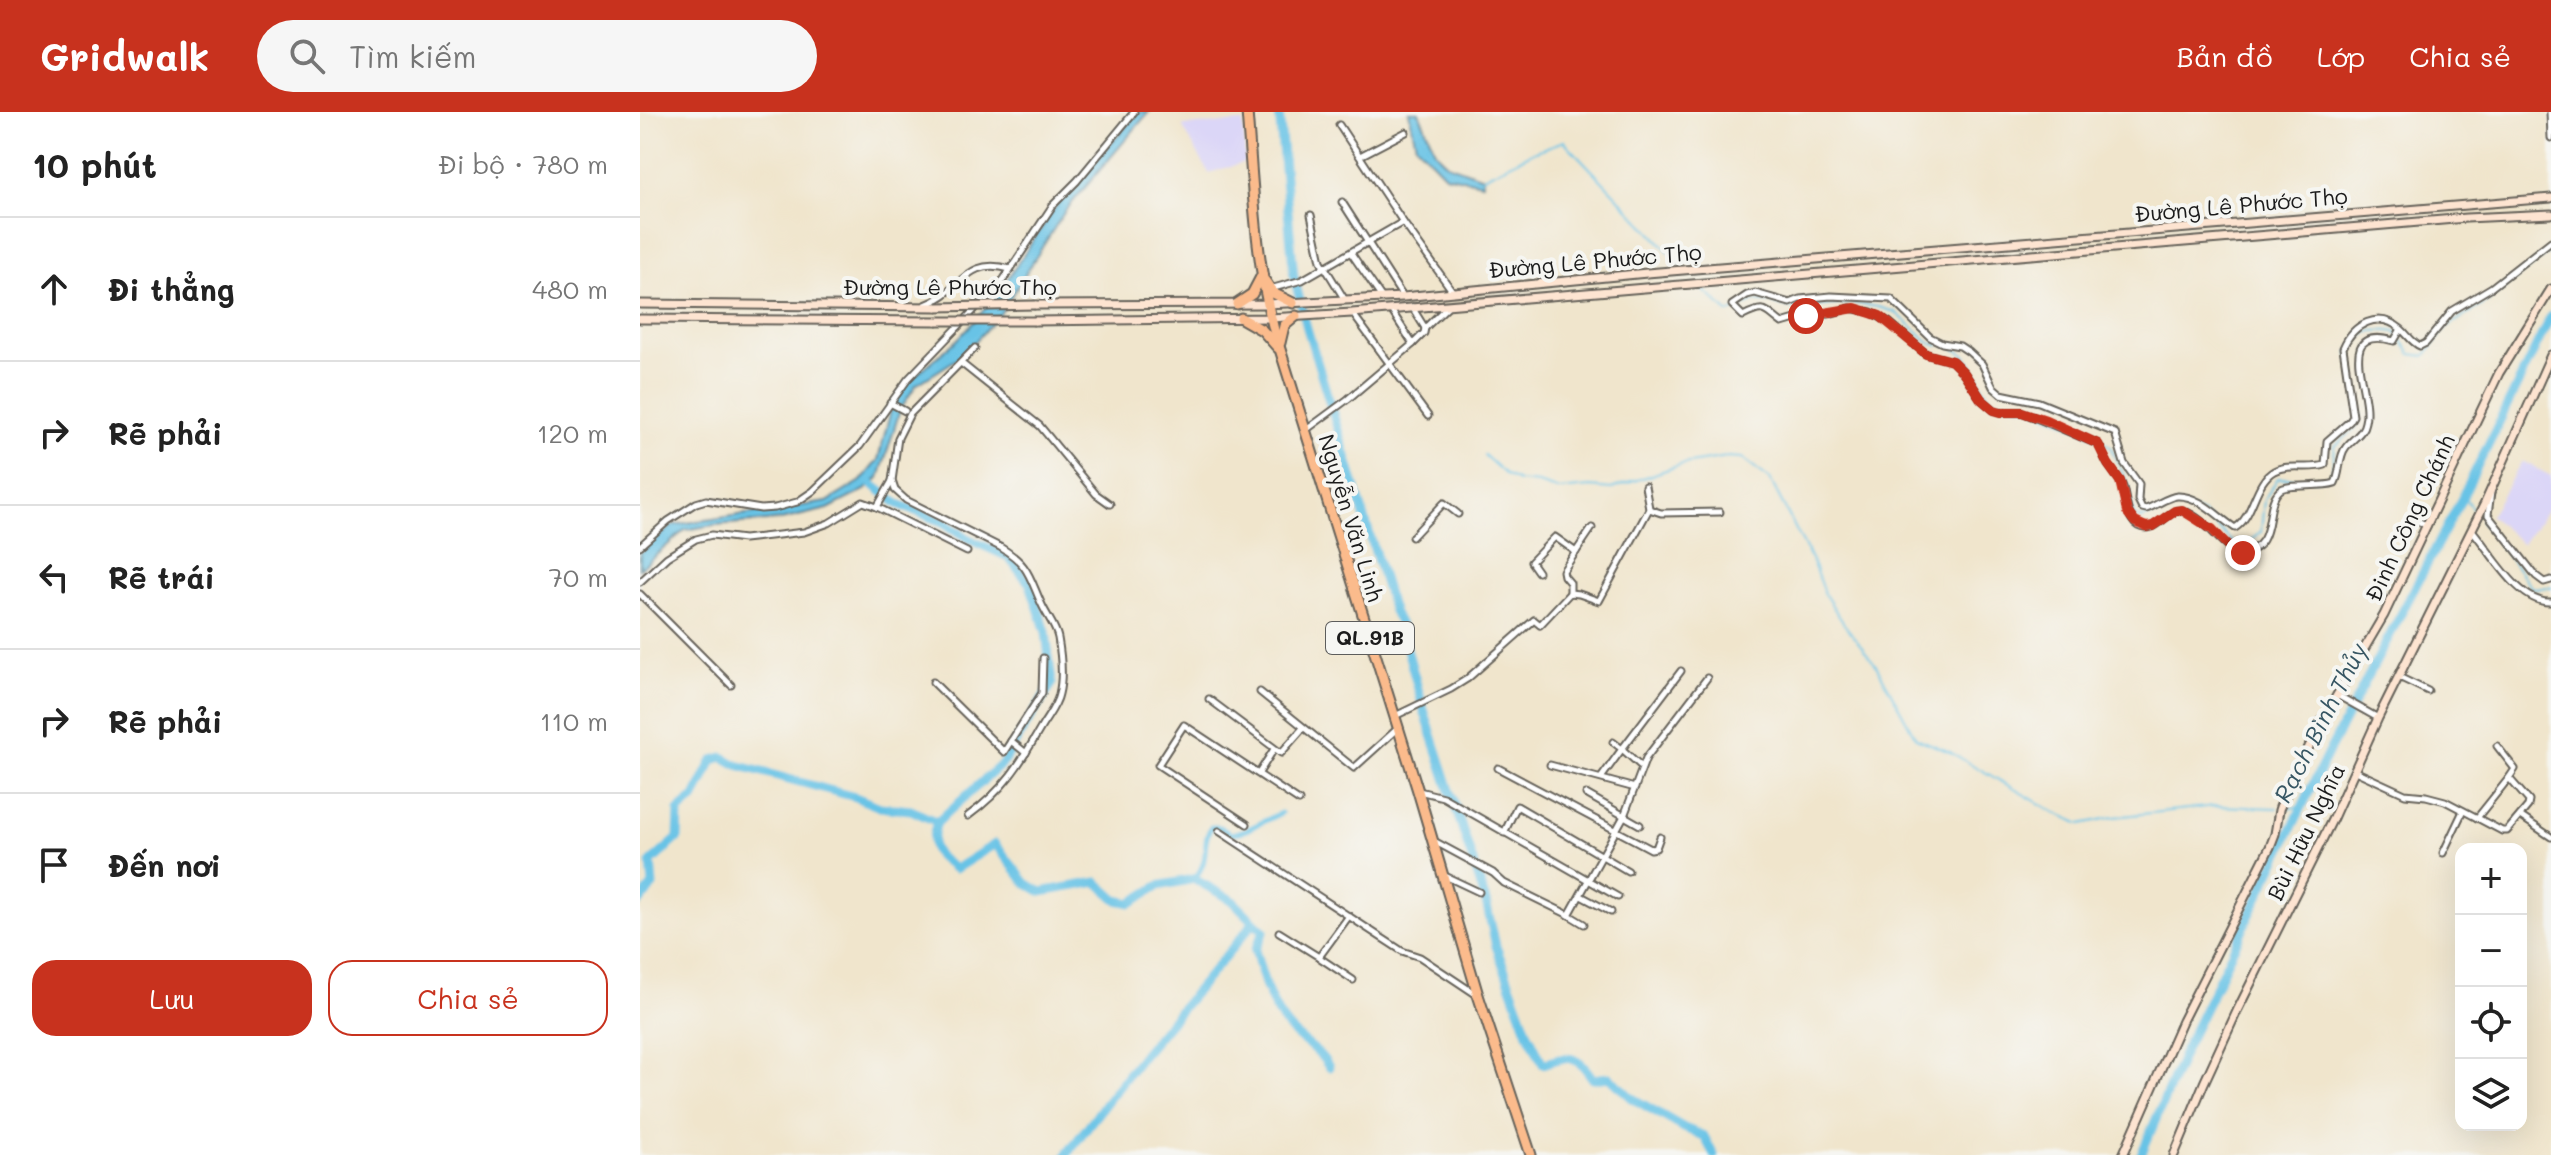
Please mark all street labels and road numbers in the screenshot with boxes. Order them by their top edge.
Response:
street label: Đường Lê Phước Thọ [2133,181,2349,228]
street label: Đường Lê Phước Thọ [1487,237,1703,284]
street label: Đường Lê Phước Thọ [843,272,1057,301]
street label: Đinh Công Chánh [2358,429,2461,606]
street label: Nguyễn Văn Linh [1312,431,1391,605]
road number: QL.91B [1326,622,1414,654]
street label: Bùi Hữu Nghĩa [2260,759,2351,905]

